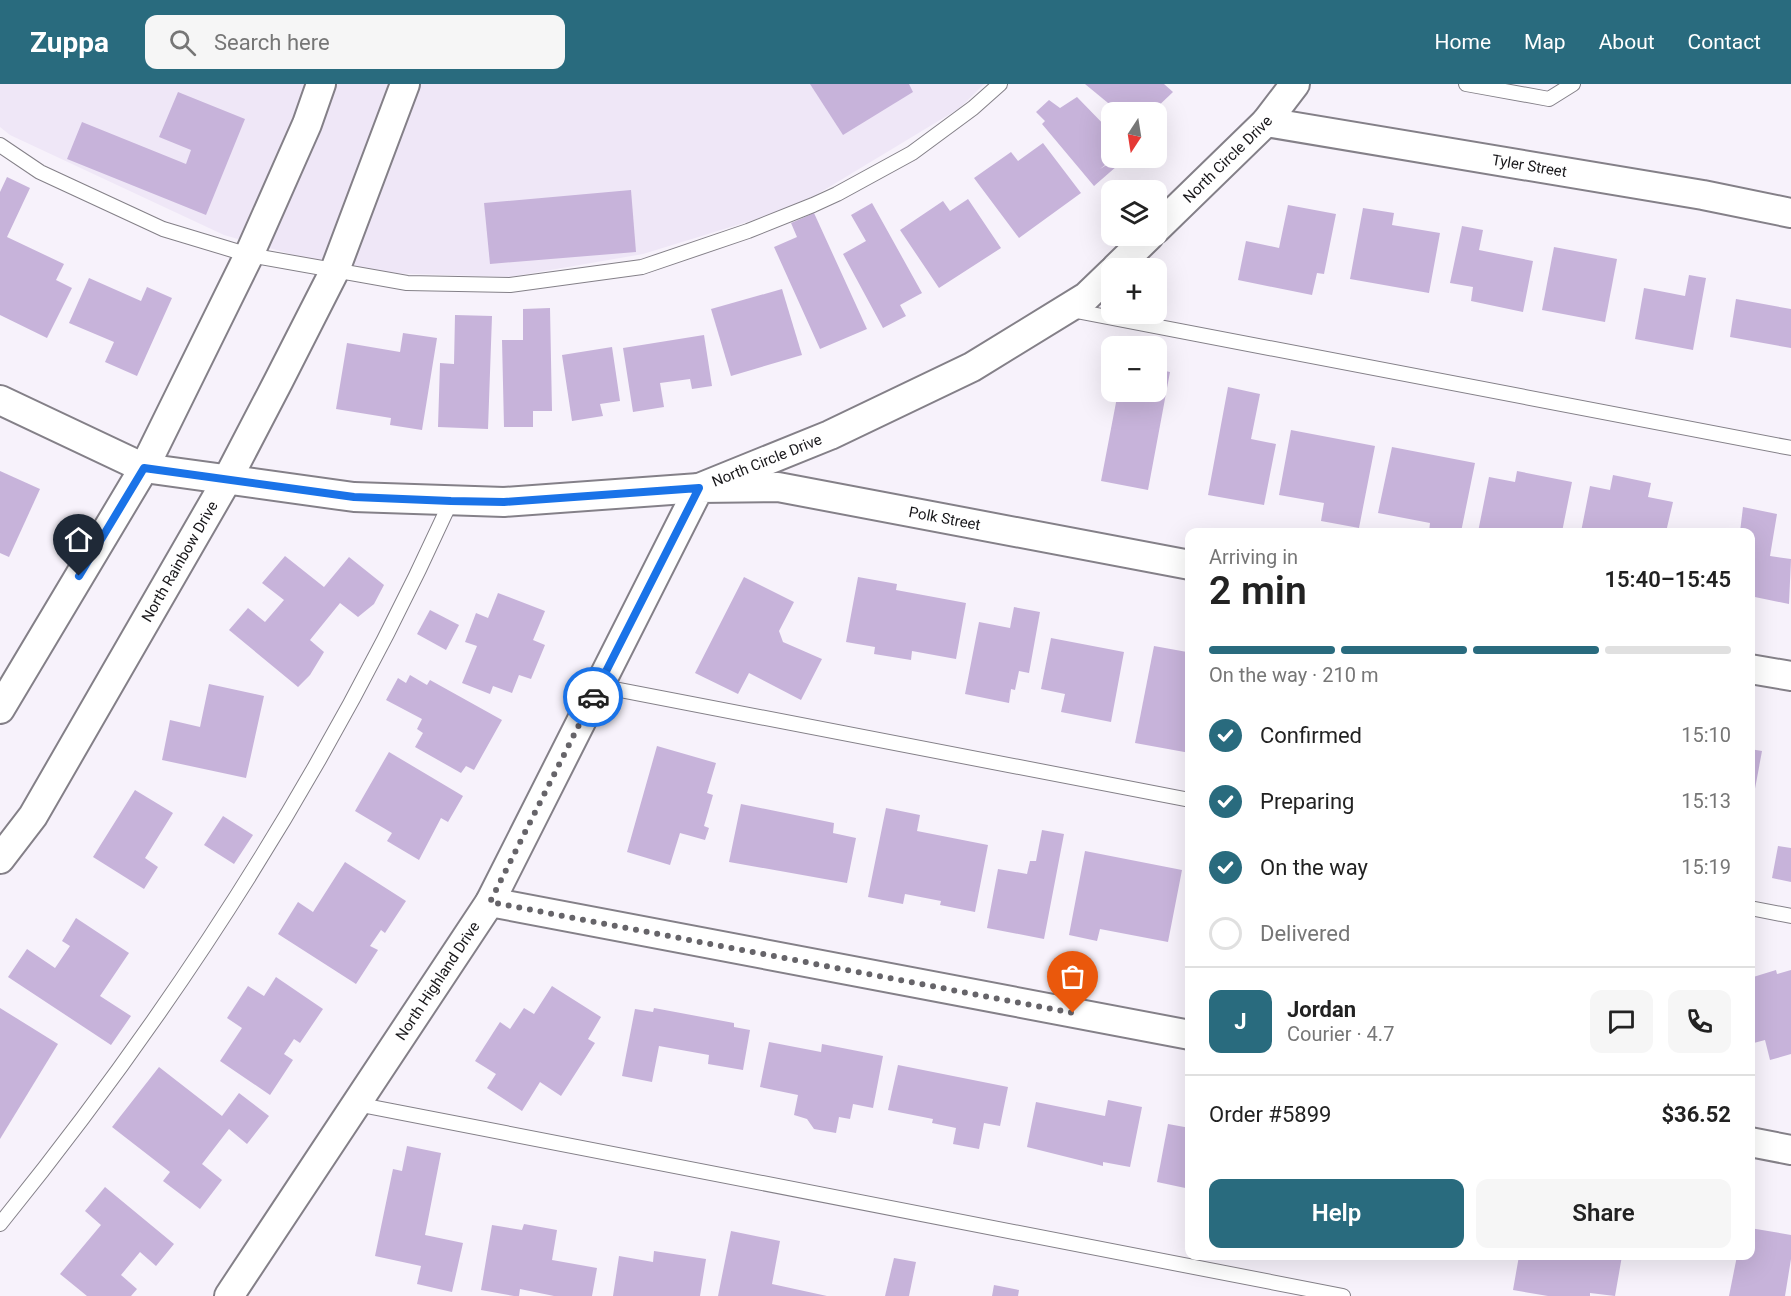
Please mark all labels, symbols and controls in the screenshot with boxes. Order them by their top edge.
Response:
search box [145,15,565,69]
text: Zuppa [30,26,109,59]
icon: search [166,26,199,59]
text: Search here [214,30,330,55]
text: Home [1435,30,1491,54]
text: Map [1524,30,1566,54]
text: About [1599,30,1655,54]
text: Contact [1688,30,1761,54]
north arrow [1101,102,1167,168]
map controls [1101,102,1167,402]
street label: North Circle Drive [1179,113,1276,207]
street label: Tyler Street [1491,151,1568,181]
button: layers [1101,180,1167,246]
button: + [1101,258,1167,324]
button: − [1101,336,1167,402]
street label: North Circle Drive [709,430,824,491]
street label: North Rainbow Drive [138,498,222,625]
street label: Polk Street [907,503,982,534]
pin [53,514,104,576]
icon: home [62,523,95,556]
text: Arriving in [1209,545,1298,569]
text: 15:40–15:45 [1604,567,1731,592]
text: 2 min [1209,568,1307,614]
text: On the way · 210 m [1209,663,1378,687]
courier [563,667,623,727]
icon: car [577,681,610,714]
icon: check [1209,719,1242,752]
text: Confirmed [1260,723,1362,748]
text: 15:10 [1681,723,1731,747]
icon: check [1209,785,1242,818]
text: Preparing [1260,789,1354,814]
text: 15:13 [1681,789,1731,813]
icon: check [1209,851,1242,884]
text: On the way [1260,855,1368,880]
text: 15:19 [1681,855,1731,879]
street label: North Highland Drive [392,918,484,1044]
text: Delivered [1260,921,1350,946]
pin [1047,951,1098,1013]
icon: bag [1056,960,1089,993]
button: chat [1590,990,1653,1053]
button: phone [1668,990,1731,1053]
text: Jordan [1287,997,1356,1022]
text: J [1234,1009,1247,1034]
text: Courier · 4.7 [1287,1022,1394,1046]
text: Order #5899 [1209,1102,1331,1127]
text: $36.52 [1662,1102,1731,1127]
button: Help [1209,1179,1464,1248]
button: Share [1476,1179,1731,1248]

